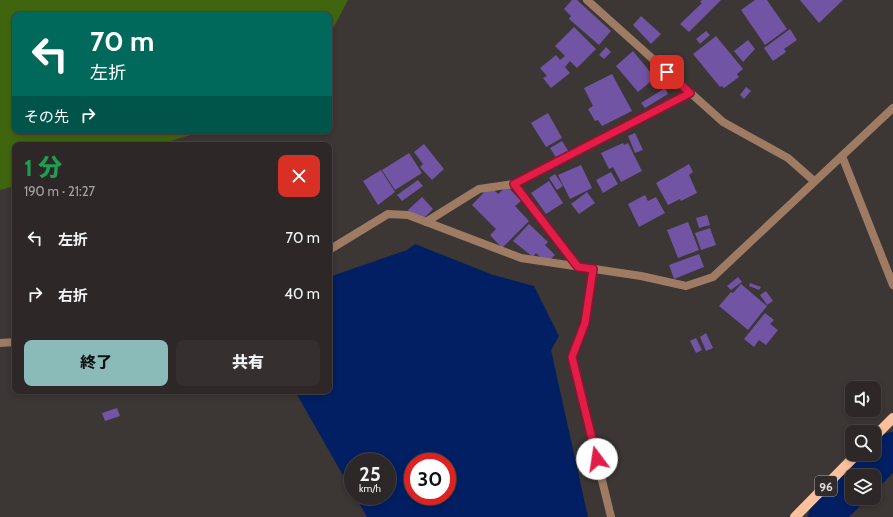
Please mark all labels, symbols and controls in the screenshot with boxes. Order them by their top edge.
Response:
text: 70 m [90,24,154,58]
icon: left [24,28,76,80]
pin [650,55,684,89]
icon: arrive [656,61,678,83]
text: 左折 [90,62,126,84]
icon: right [77,104,99,126]
text: その先 [24,108,69,126]
text: 1 分 [24,153,62,182]
button: close [278,155,320,197]
text: 190 m · 21:27 [24,183,95,199]
icon: left [24,227,46,249]
text: 70 m [286,229,320,247]
text: 左折 [58,231,88,249]
icon: right [24,283,46,305]
text: 40 m [284,285,320,303]
text: 右折 [58,287,88,305]
button: 終了 [24,340,168,386]
button: 共有 [176,340,320,386]
map controls [845,381,881,505]
button: sound [845,381,881,417]
button: search [845,425,881,461]
position arrow [576,438,618,480]
speed limit sign: 30 [404,453,456,505]
text: 25 [359,462,381,486]
button: layers [845,469,881,505]
road number: 96 [815,476,837,496]
text: km/h [359,482,381,495]

